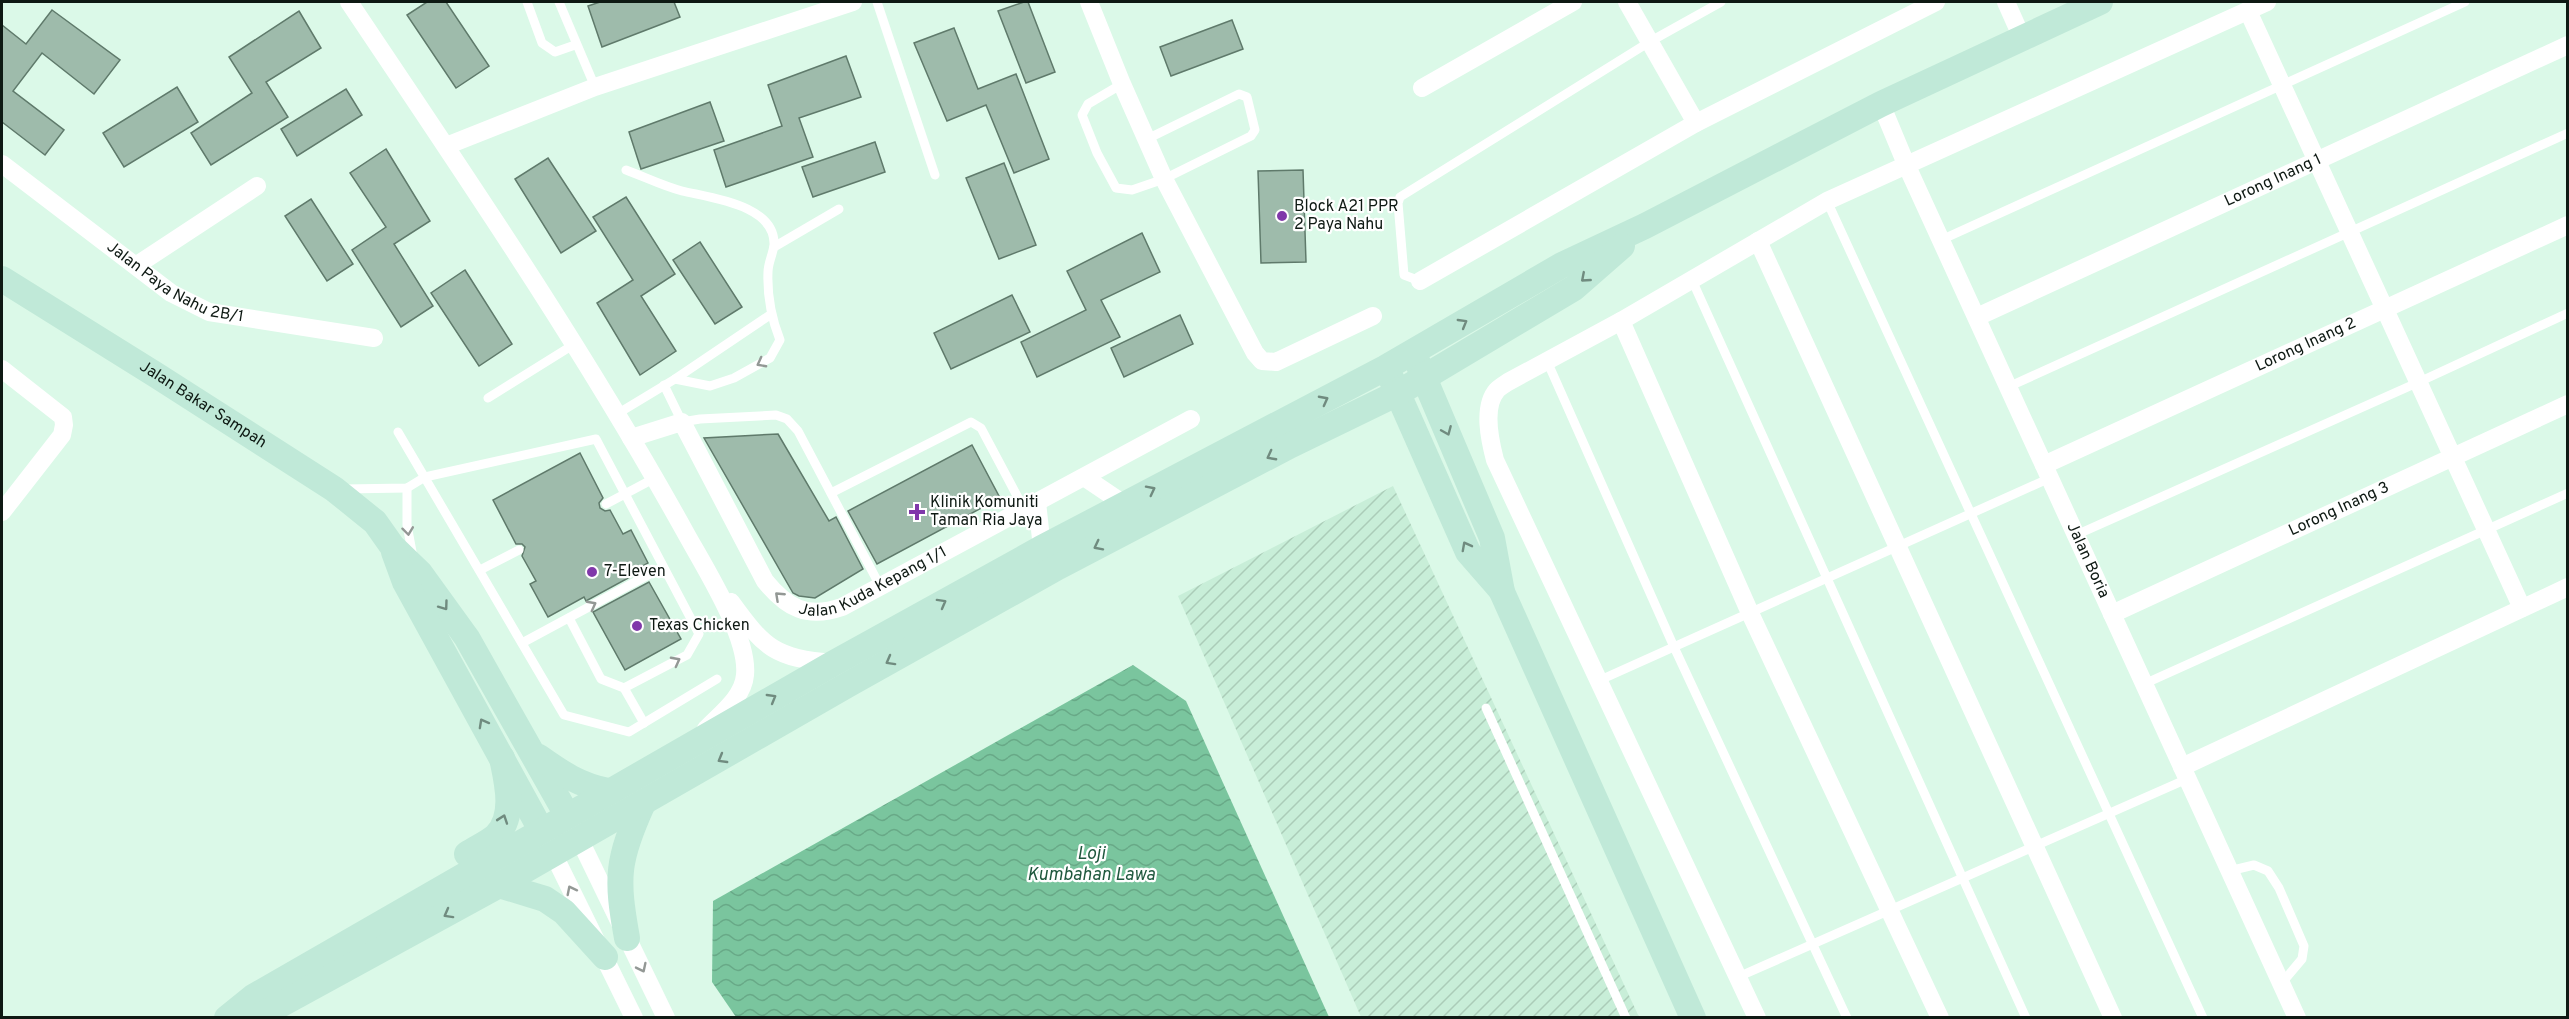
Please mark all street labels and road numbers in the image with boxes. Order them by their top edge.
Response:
street label: Lorong Inang 1 [2221,150,2325,212]
street label: Jalan Paya Nahu 2B/1 [102,237,245,327]
street label: Lorong Inang 2 [2252,313,2359,377]
street label: Jalan Bakar Sampah [135,357,270,453]
street label: Lorong Inang 3 [2286,478,2393,541]
street label: Jalan Boria [2062,519,2113,601]
street label: Jalan Kuda Kepang 1/1 [796,542,951,622]

